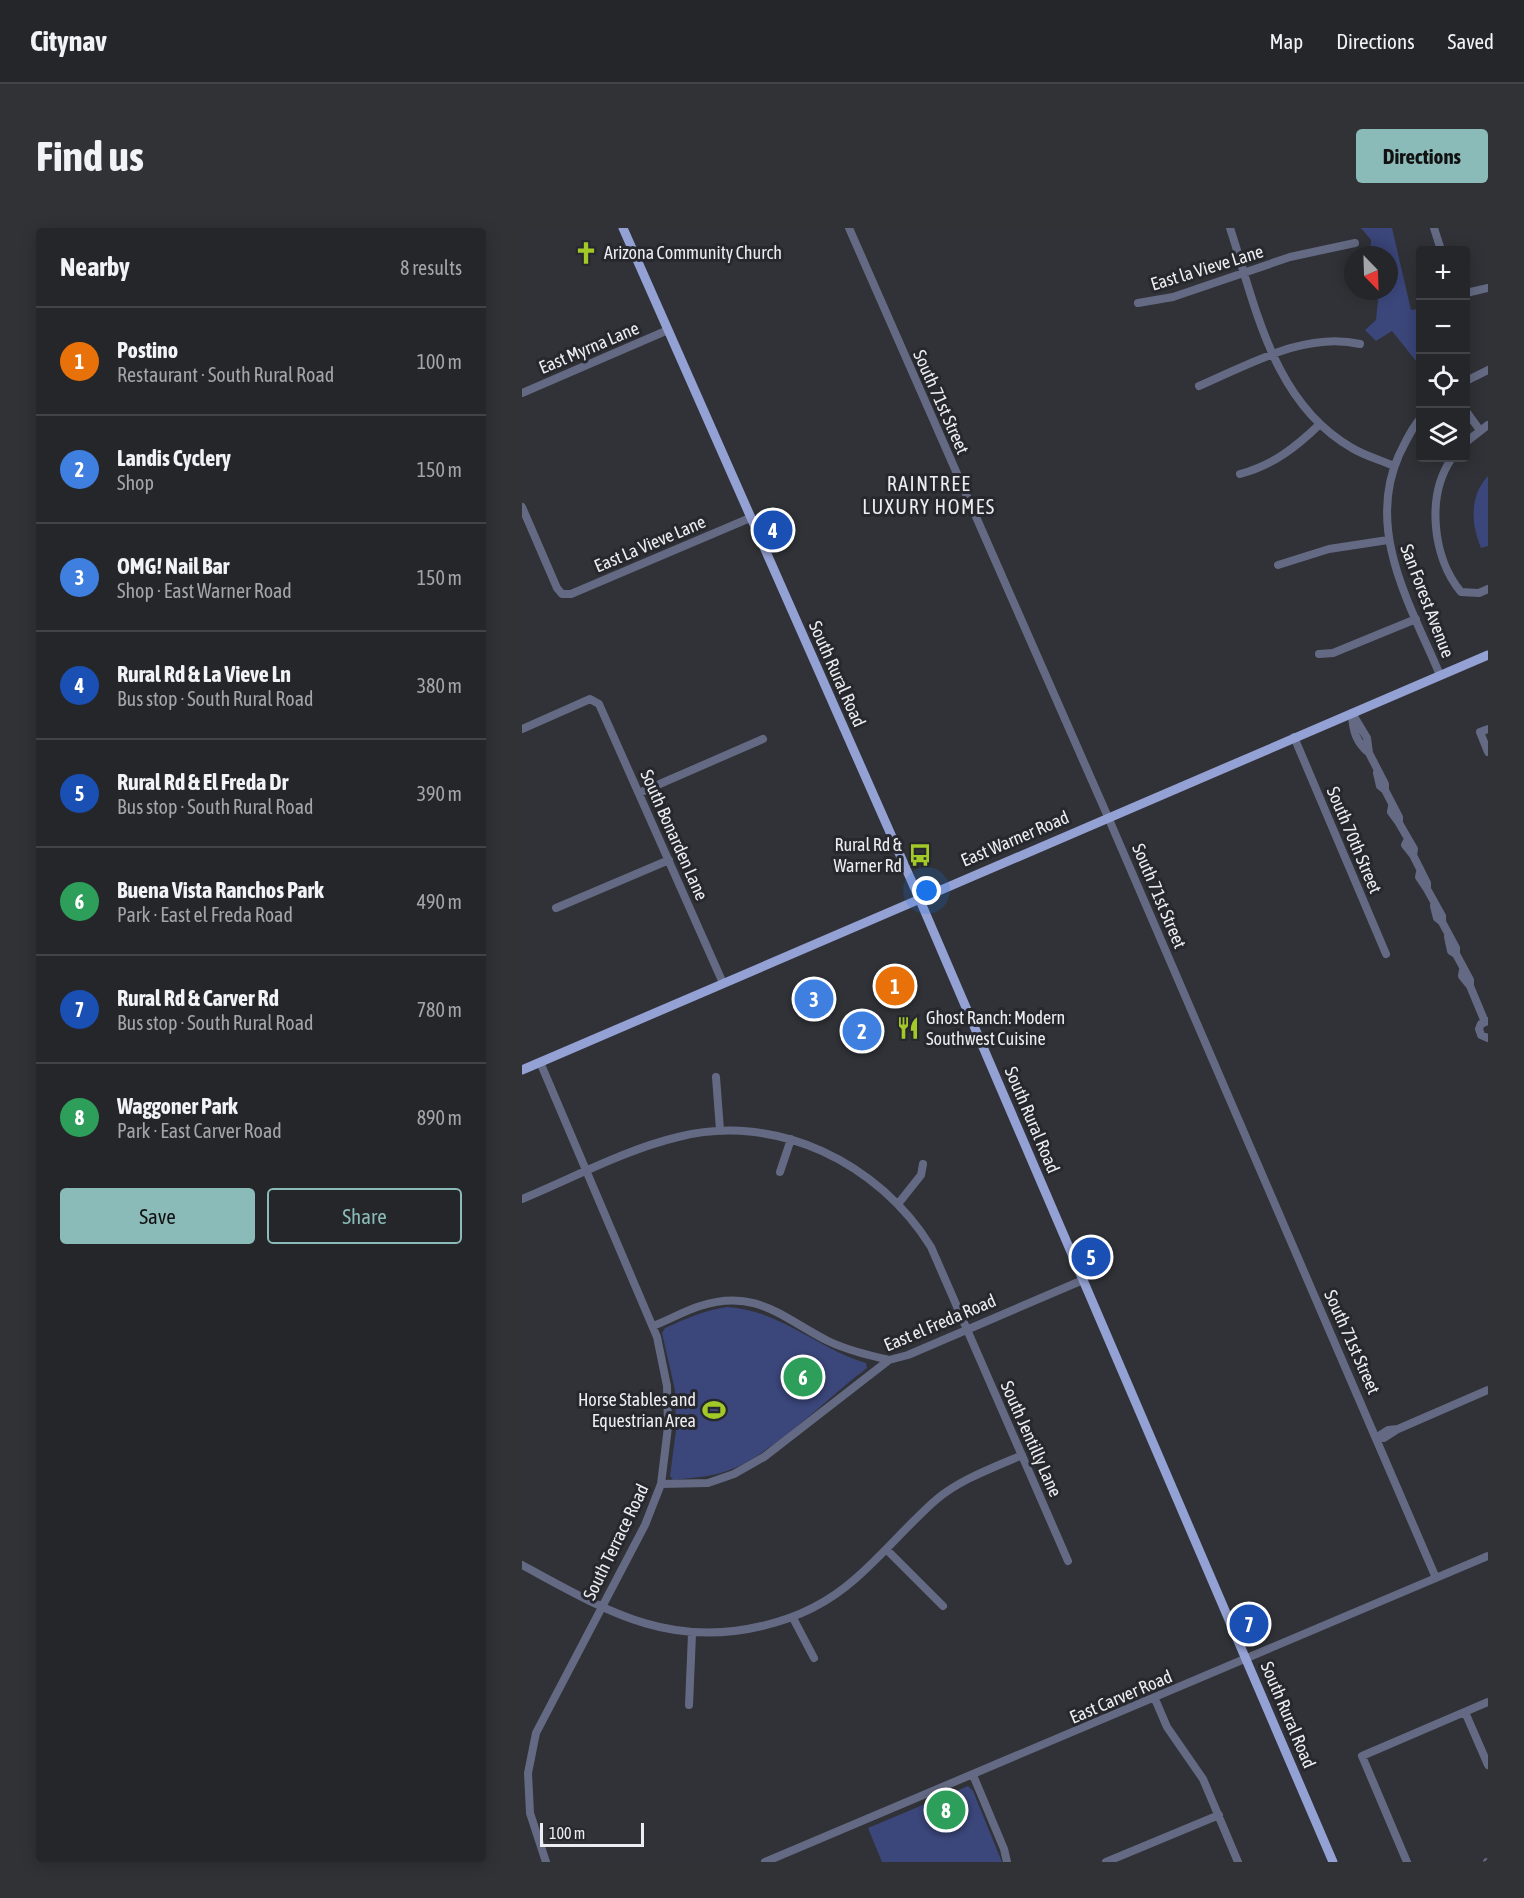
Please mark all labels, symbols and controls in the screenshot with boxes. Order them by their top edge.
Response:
text: Citynav [30,25,107,57]
text: Map [1269,29,1303,53]
text: Directions [1336,29,1415,53]
text: Saved [1448,29,1494,53]
button: Directions [1356,129,1488,183]
text: Find us [36,132,144,180]
church icon: Arizona Community Church [573,240,599,266]
street label: East la Vieve Lane [1148,240,1266,295]
place label: Arizona Community Church [604,242,782,263]
north arrow [1344,246,1398,300]
map controls [1416,246,1470,462]
button: + [1416,246,1470,300]
text: Nearby [60,252,130,282]
text: 8 results [400,256,462,279]
button: − [1416,300,1470,354]
street label: East Myrna Lane [536,317,642,378]
text: Postino [117,337,178,363]
street label: South 71st Street [909,347,974,457]
text: 1 [75,350,84,373]
text: 100 m [417,350,462,373]
button: locate [1416,354,1470,408]
text: Restaurant · South Rural Road [117,363,334,386]
button: layers [1416,408,1470,462]
text: Landis Cyclery [117,445,231,471]
text: 2 [75,458,84,481]
text: 150 m [417,458,462,481]
text: Shop [117,471,154,494]
district label: RAINTREE LUXURY HOMES [862,472,996,518]
pin: 4 [754,508,792,552]
street label: East La Vieve Lane [591,511,709,576]
street label: San Forest Avenue [1396,541,1459,661]
text: OMG! Nail Bar [117,553,229,579]
text: 3 [75,566,84,589]
text: 150 m [417,566,462,589]
text: Shop · East Warner Road [117,579,292,602]
street label: South Rural Road [805,618,870,730]
text: Rural Rd & La Vieve Ln [117,661,291,687]
text: 4 [75,674,84,697]
text: 380 m [417,674,462,697]
text: Bus stop · South Rural Road [117,687,314,710]
street label: South Bonarden Lane [636,766,713,903]
text: Rural Rd & El Freda Dr [117,769,288,795]
text: 5 [75,782,84,805]
text: 390 m [417,782,462,805]
street label: South 70th Street [1323,783,1386,896]
text: Bus stop · South Rural Road [117,795,314,818]
street label: East Warner Road [958,806,1072,871]
place label: Rural Rd & Warner Rd [834,834,903,876]
street label: South 71st Street [1128,840,1191,951]
bus stop icon: Rural Rd & Warner Rd [907,842,933,868]
your location [912,876,941,905]
text: Buena Vista Ranchos Park [117,877,324,903]
text: 6 [75,890,84,913]
text: 490 m [417,890,462,913]
text: Park · East el Freda Road [117,903,293,926]
pin: 1 [876,964,914,1008]
pin: 3 [794,976,834,1022]
text: Rural Rd & Carver Rd [117,985,279,1011]
text: 7 [75,998,84,1021]
text: 780 m [417,998,462,1021]
place label: Ghost Ranch: Modern Southwest Cuisine [926,1007,1065,1049]
pin: 2 [842,1008,882,1054]
text: Bus stop · South Rural Road [117,1011,314,1034]
restaurant icon: Ghost Ranch: Modern Southwest Cuisine [895,1015,921,1041]
street label: South Rural Road [1001,1063,1064,1176]
text: Waggoner Park [117,1093,238,1119]
text: 8 [75,1106,84,1129]
text: 890 m [417,1106,462,1129]
text: Park · East Carver Road [117,1119,282,1142]
button: Save [60,1188,255,1244]
button: Share [267,1188,462,1244]
pin: 5 [1072,1234,1110,1280]
street label: South 71st Street [1320,1287,1385,1397]
street label: East el Freda Road [881,1290,999,1356]
pin: 6 [784,1354,822,1400]
street label: South Jentilly Lane [997,1378,1066,1500]
place label: Horse Stables and Equestrian Area [578,1389,696,1431]
sports icon: Horse Stables and Equestrian Area [701,1397,727,1423]
street label: South Terrace Road [578,1480,653,1603]
pin: 7 [1230,1602,1268,1646]
street label: South Rural Road [1257,1658,1320,1771]
street label: East Carver Road [1066,1666,1175,1728]
pin: 8 [926,1788,966,1832]
scale bar [540,1820,644,1848]
text: 100 m [549,1824,585,1842]

